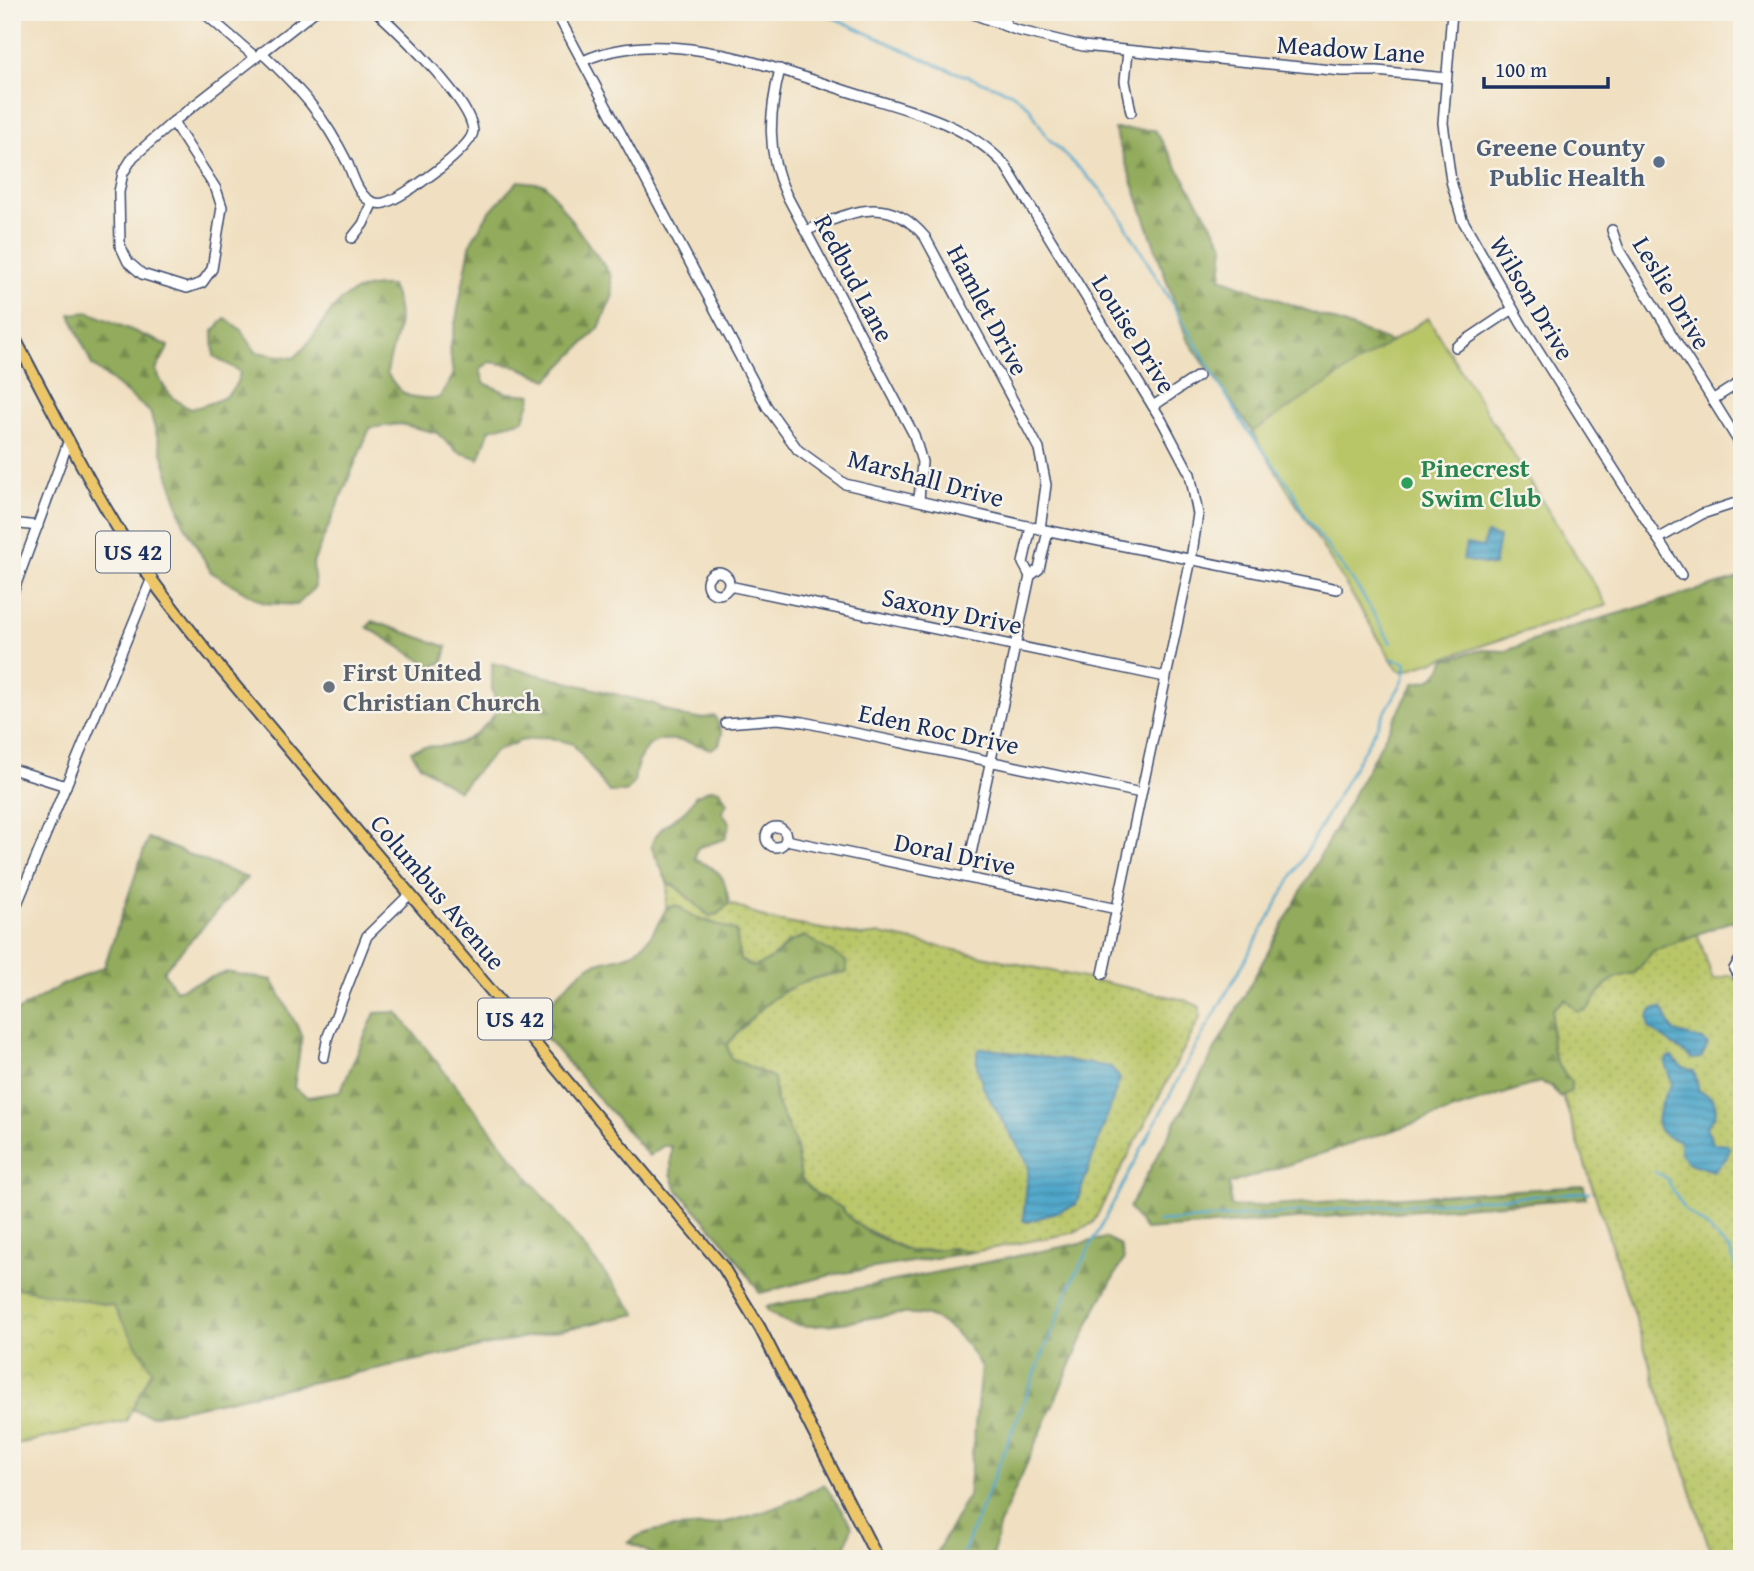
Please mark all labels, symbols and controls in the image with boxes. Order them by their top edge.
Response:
street label: Meadow Lane [1276,24,1426,73]
scale bar [1484,46,1609,90]
text: 100 m [1495,54,1547,85]
place label: Greene County Public Health [1476,127,1646,196]
marker: Greene County Public Health [1651,154,1667,170]
street label: Redbud Lane [804,207,905,349]
street label: Wilson Drive [1480,228,1585,367]
street label: Leslie Drive [1623,229,1722,357]
street label: Hamlet Drive [938,237,1039,382]
street label: Louise Drive [1082,267,1186,401]
street label: Marshall Drive [844,438,1009,517]
place label: Pinecrest Swim Club [1421,448,1541,517]
marker: Pinecrest Swim Club [1399,475,1415,491]
road number: US 42 [96,532,170,572]
street label: Saxony Drive [878,577,1026,644]
place label: First United Christian Church [343,652,541,721]
marker: First United Christian Church [321,679,337,695]
street label: Eden Roc Drive [855,692,1023,765]
street label: Columbus Avenue [361,805,516,978]
street label: Doral Drive [891,822,1019,885]
road number: US 42 [478,999,552,1040]

